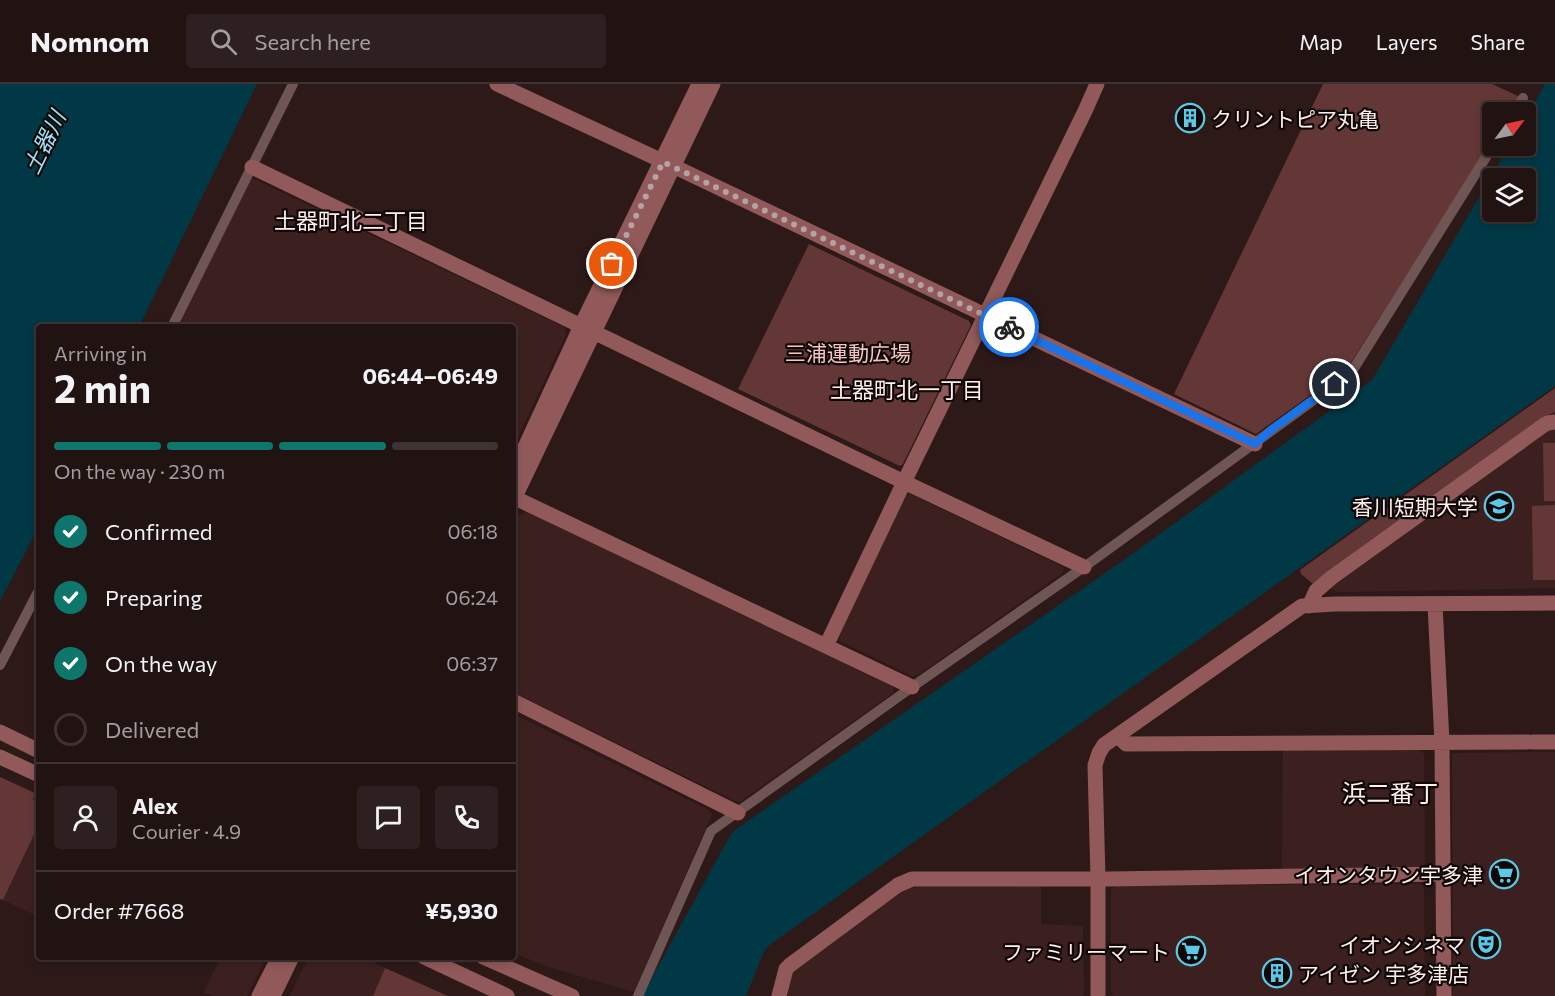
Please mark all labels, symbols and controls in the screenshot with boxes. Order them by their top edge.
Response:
search box [186,14,606,68]
text: Nomnom [30,24,150,58]
icon: search [207,25,240,58]
text: Search here [255,28,371,55]
text: Map [1299,29,1343,54]
text: Layers [1376,29,1438,54]
text: Share [1471,29,1525,54]
building icon: クリントピア丸亀 [1174,102,1206,134]
north arrow [1482,102,1536,156]
map controls [1482,102,1536,222]
water label: 土器川 [17,105,71,178]
place label: クリントピア丸亀 [1211,106,1379,131]
button: layers [1482,168,1536,222]
district label: 土器町北二丁目 [274,207,428,234]
pin [586,238,637,289]
icon: bag [595,247,628,280]
courier [979,297,1039,357]
icon: bike [993,311,1026,344]
park label: 三浦運動広場 [785,340,911,365]
text: Arriving in [54,341,147,365]
pin [1309,358,1360,409]
text: 06:44–06:49 [362,362,498,389]
text: 2 min [54,363,151,411]
icon: home [1318,367,1351,400]
district label: 土器町北一丁目 [830,376,984,403]
text: On the way · 230 m [54,459,225,483]
school or university icon: 香川短期大学 [1483,490,1515,522]
place label: 香川短期大学 [1352,494,1478,519]
icon: check [54,515,87,548]
text: Confirmed [105,518,212,545]
text: 06:18 [447,519,498,543]
icon: check [54,581,87,614]
text: Preparing [105,584,202,611]
text: 06:24 [445,585,498,609]
icon: check [54,647,87,680]
text: On the way [105,650,217,677]
text: 06:37 [446,651,498,675]
text: Delivered [105,716,199,743]
district label: 浜二番丁 [1342,778,1438,807]
button: person [54,786,117,849]
button: chat [357,786,420,849]
button: phone [435,786,498,849]
text: Alex [132,792,178,819]
text: Courier · 4.9 [132,819,241,843]
supermarket icon: イオンタウン宇多津 [1488,858,1520,890]
place label: イオンタウン宇多津 [1294,862,1483,887]
text: Order #7668 [54,897,184,924]
text: ¥5,930 [425,897,498,924]
theatre icon: イオンシネマ [1470,928,1502,960]
place label: イオンシネマ [1339,932,1465,957]
supermarket icon: ファミリーマート [1175,935,1207,967]
place label: ファミリーマート [1002,939,1170,964]
building icon: アイゼン 宇多津店 [1261,957,1293,989]
place label: アイゼン 宇多津店 [1298,961,1469,986]

